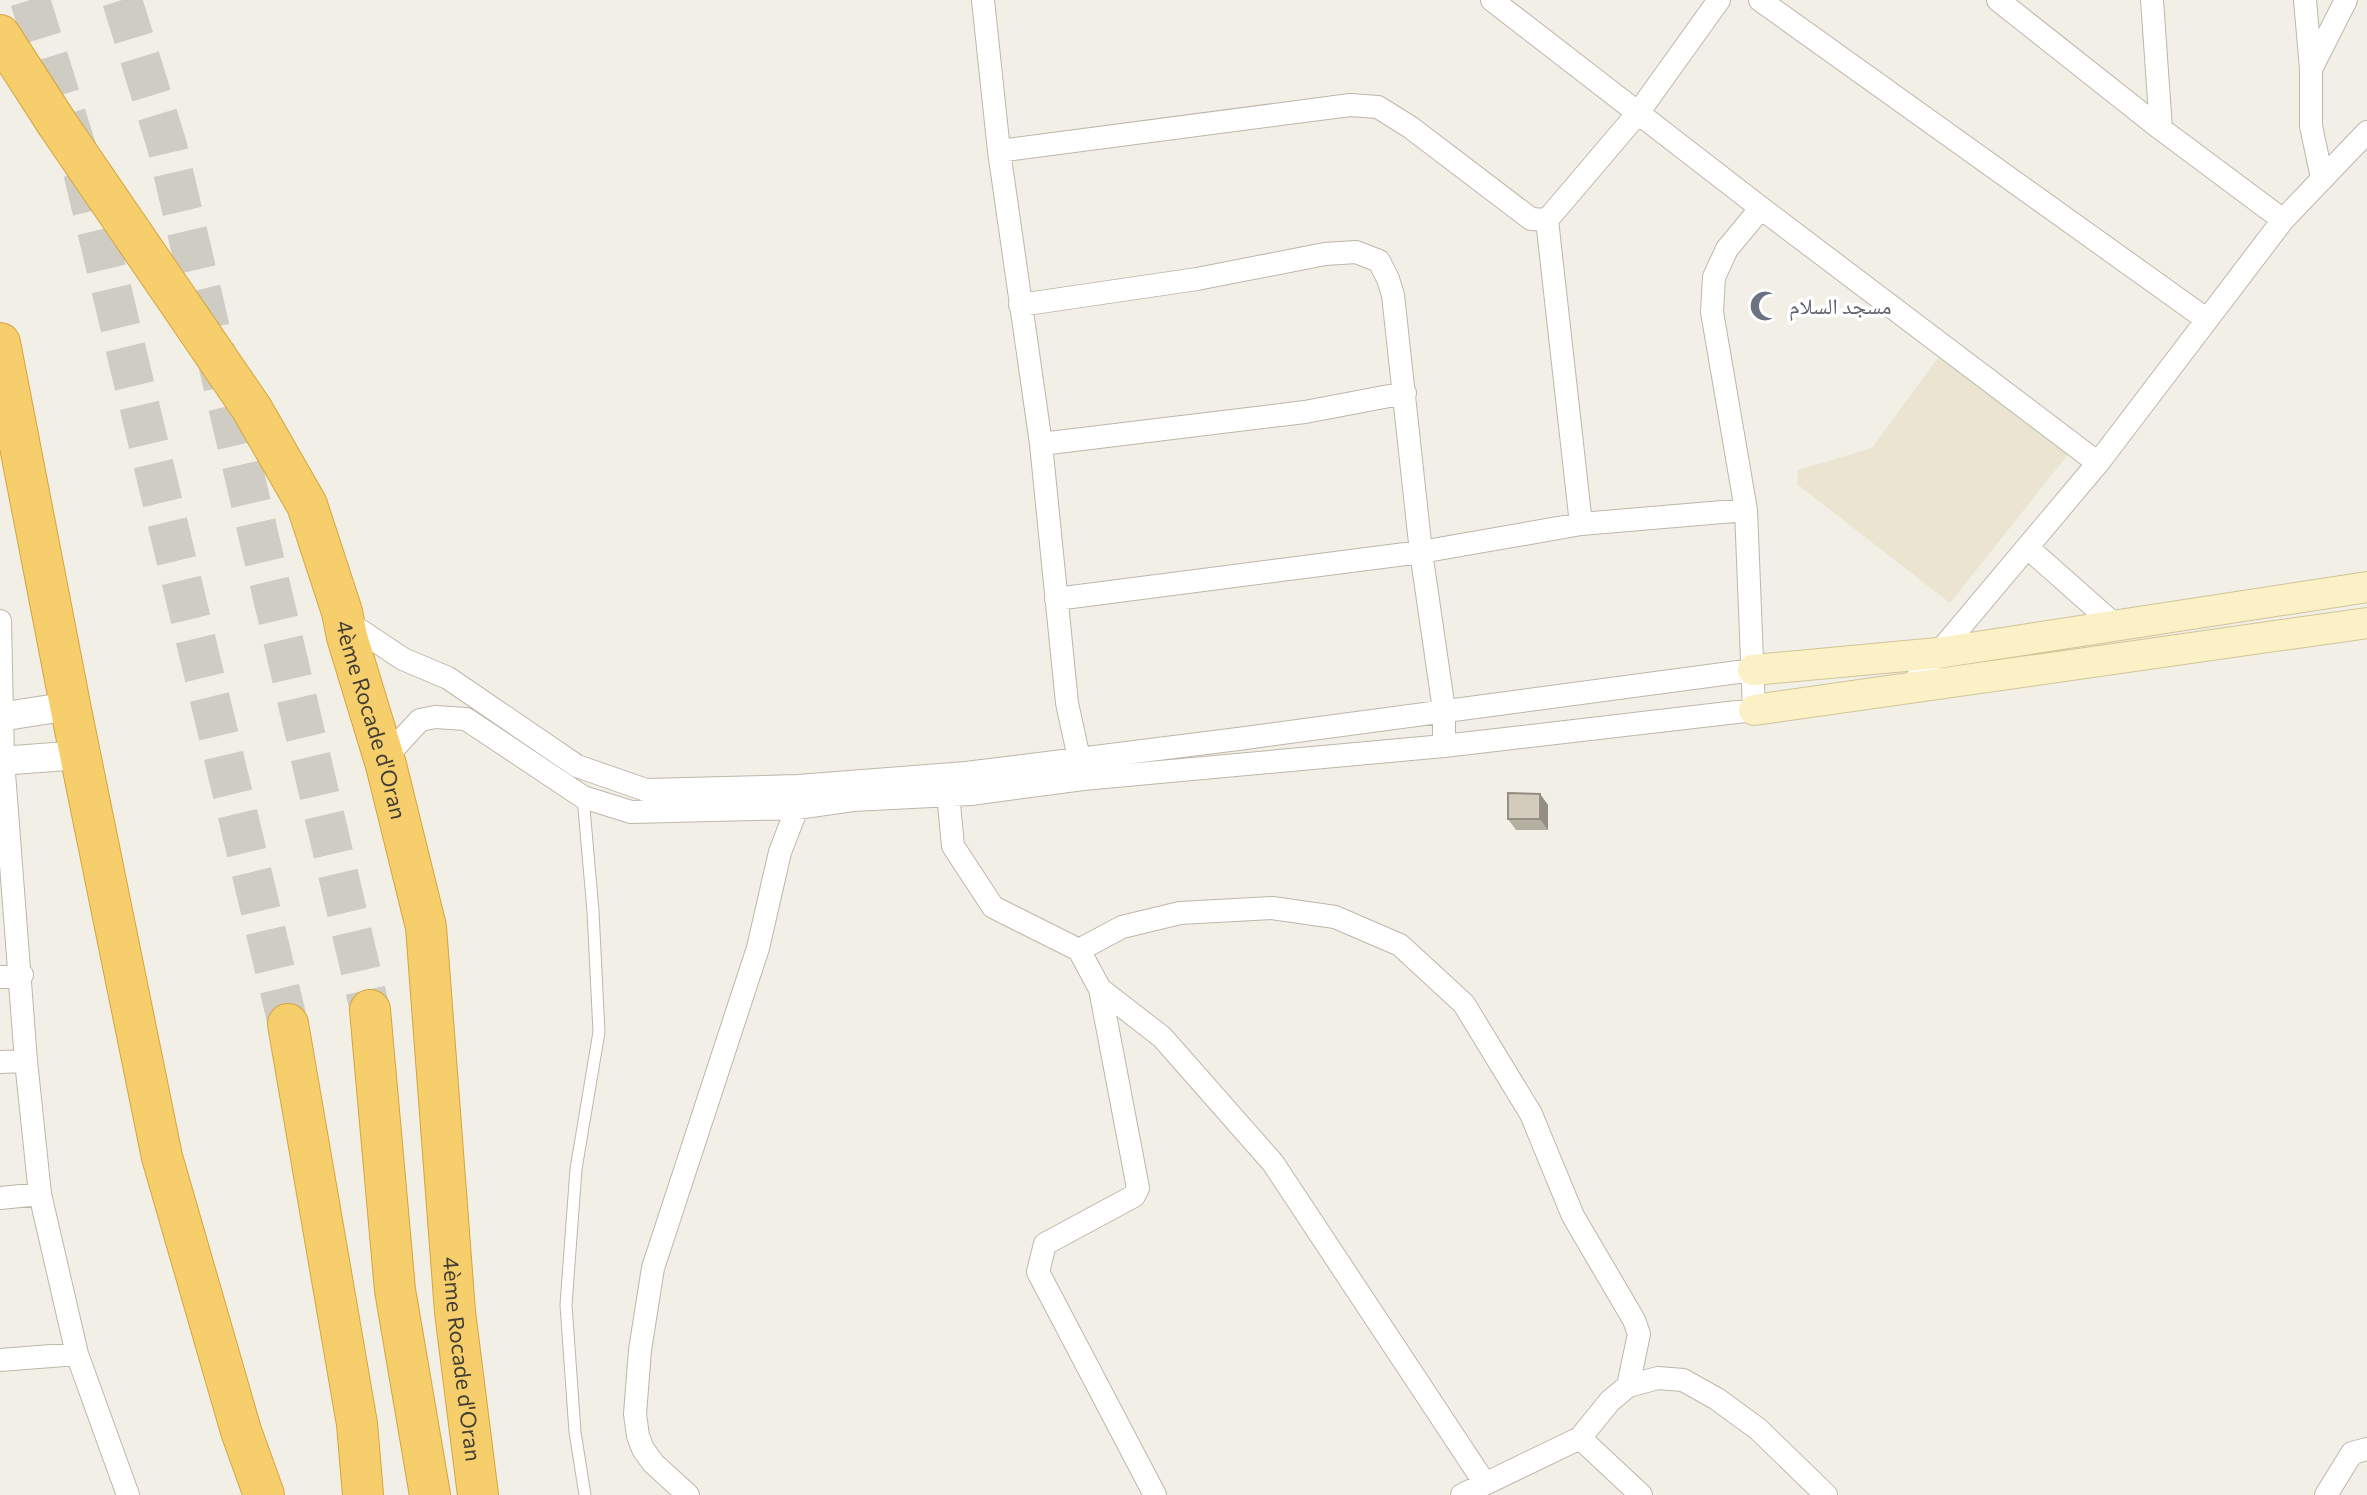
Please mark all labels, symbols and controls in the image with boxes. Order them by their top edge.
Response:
mosque icon: مسجد السلام [1748,289,1782,323]
place label: مسجد السلام [1789,292,1892,321]
street label: 4ème Rocade d'Oran [331,618,413,822]
street label: 4ème Rocade d'Oran [438,1256,488,1463]

